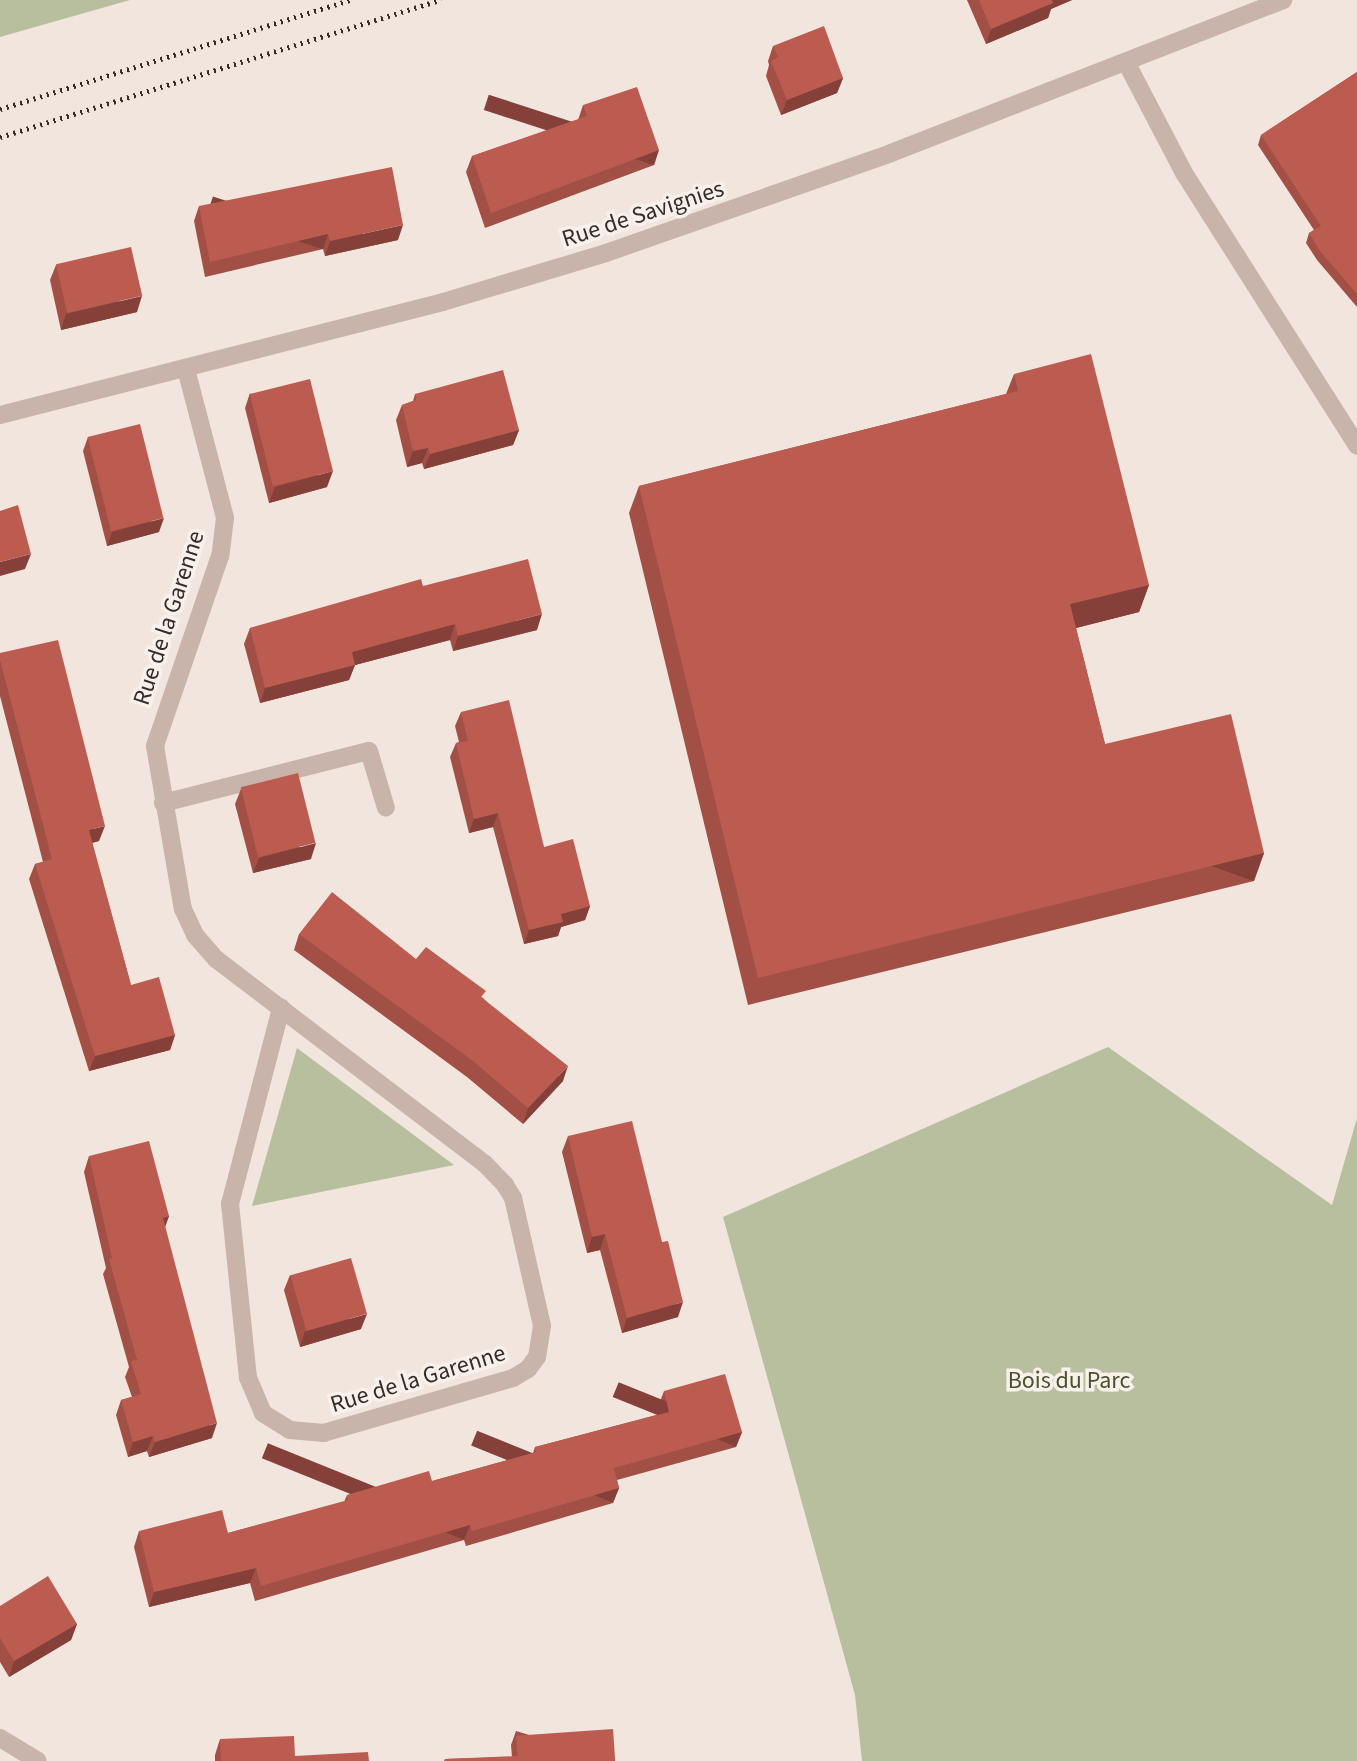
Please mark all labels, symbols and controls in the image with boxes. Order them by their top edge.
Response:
street label: Rue de Savignies [558,174,728,254]
street label: Rue de la Garenne [127,527,211,709]
street label: Rue de la Garenne [327,1339,509,1419]
park label: Bois du Parc [1008,1367,1130,1395]

